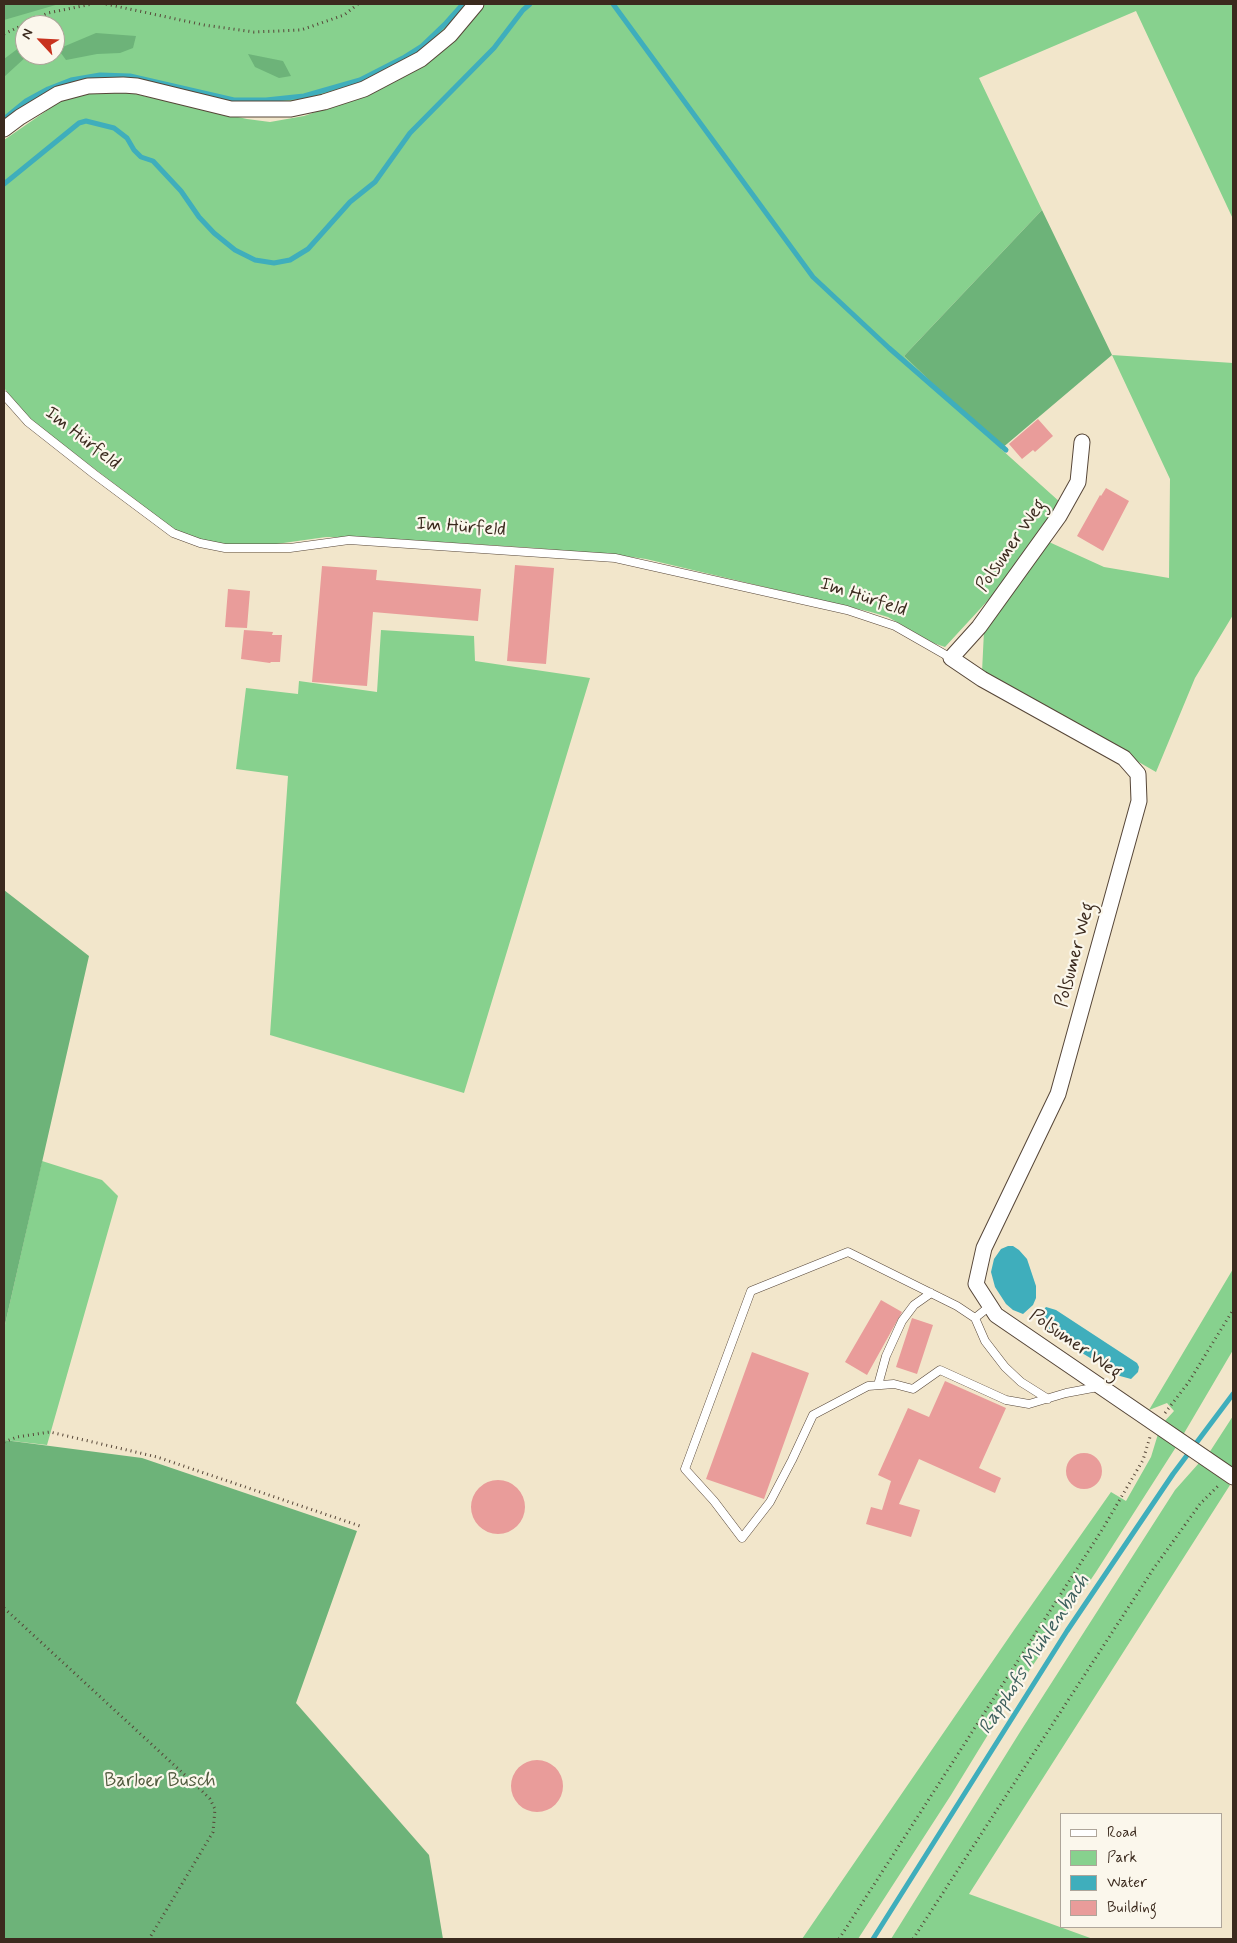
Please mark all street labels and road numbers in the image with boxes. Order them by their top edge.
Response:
street label: Im Hürfeld [40,402,124,476]
street label: Polsumer Weg [972,495,1052,597]
street label: Im Hürfeld [415,514,507,542]
street label: Im Hürfeld [817,573,909,623]
street label: Polsumer Weg [1051,900,1101,1010]
street label: Polsumer Weg [1024,1305,1126,1385]

